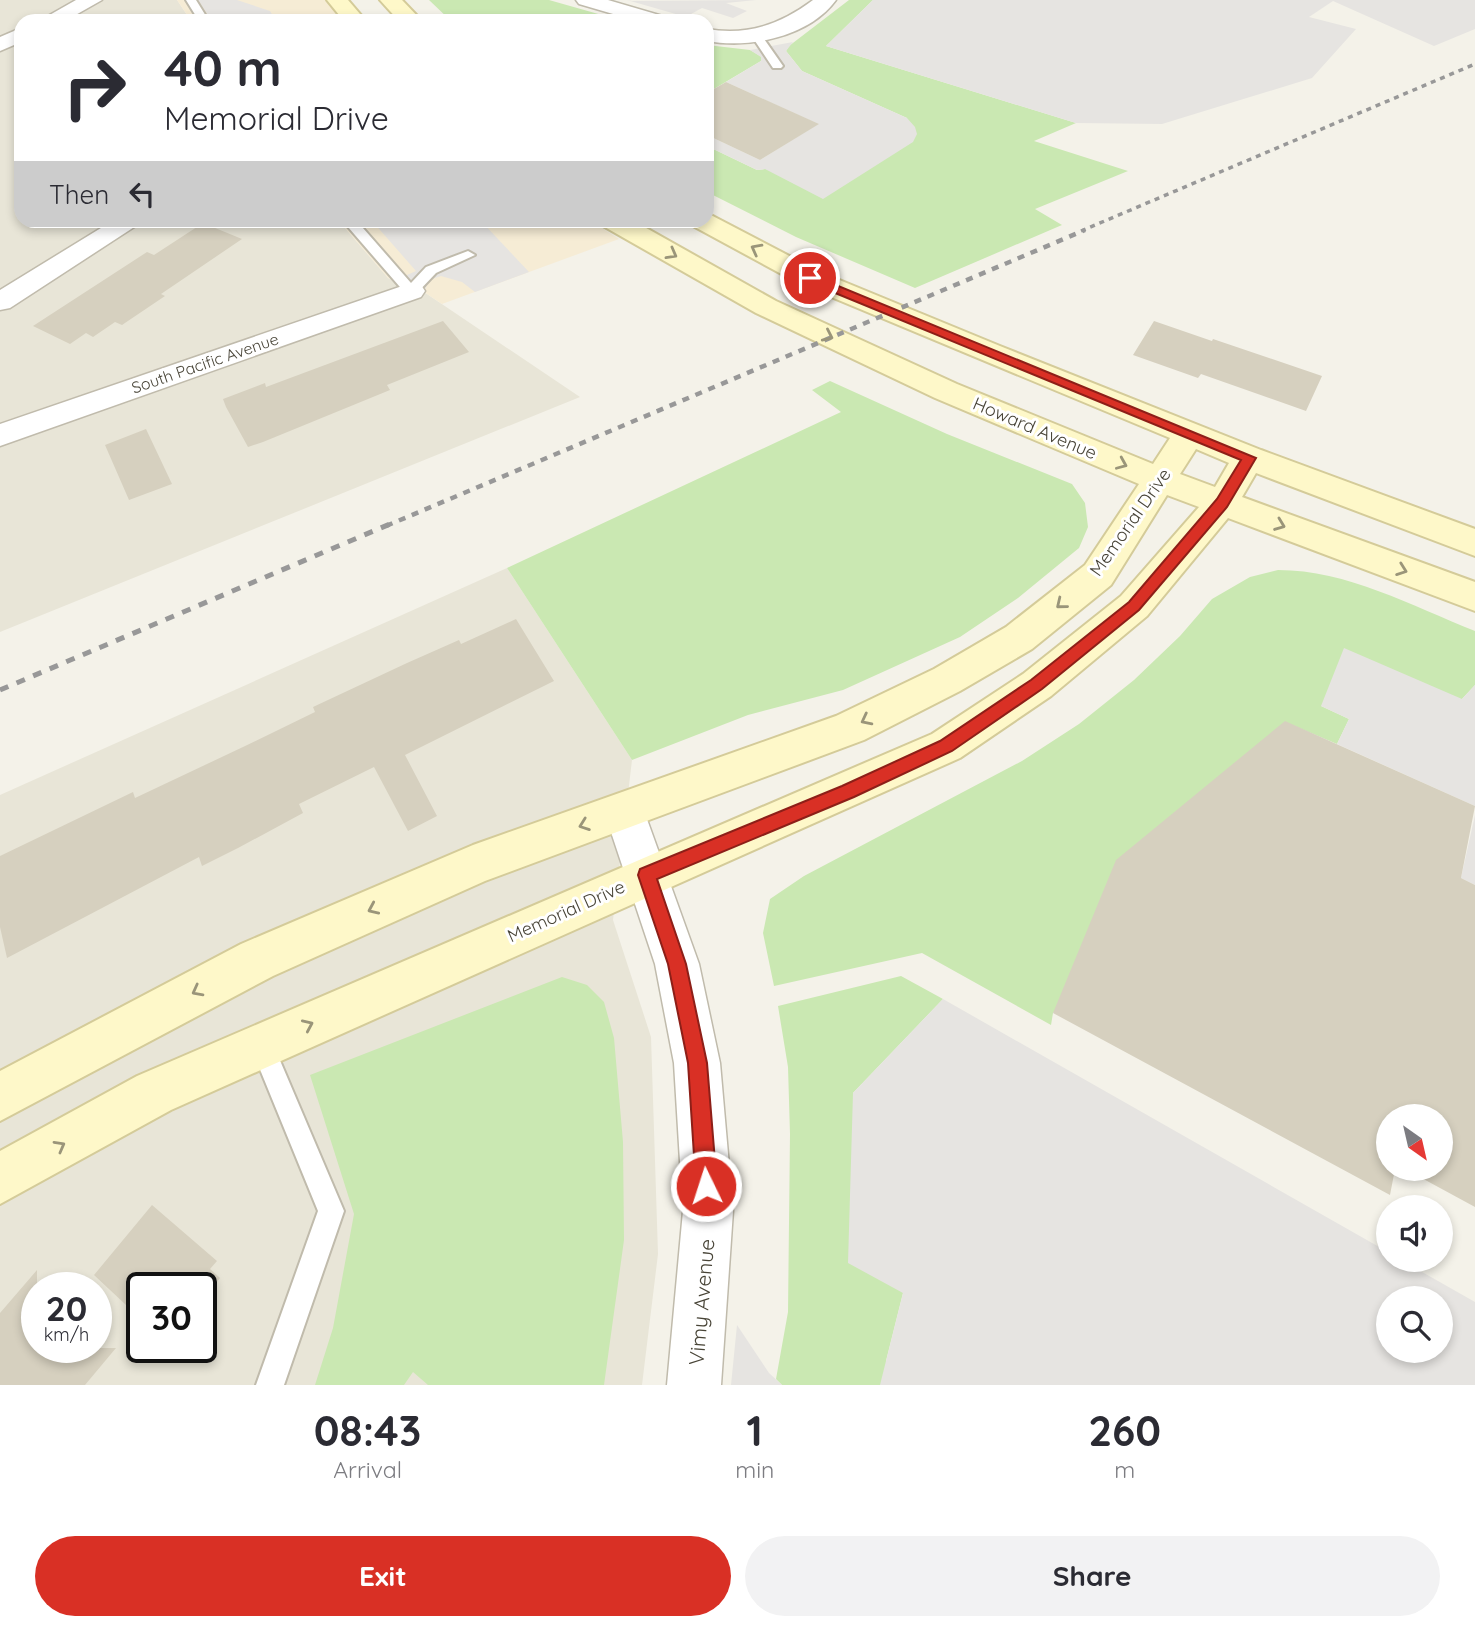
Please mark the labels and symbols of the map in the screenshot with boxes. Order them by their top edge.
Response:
one-way arrow [751,244,763,258]
one-way arrow [664,246,677,259]
pin [780,248,840,308]
one-way arrow [821,327,833,341]
street label: South Pacific Avenue [129,328,281,398]
street label: Howard Avenue [970,392,1100,464]
one-way arrow [1115,456,1127,470]
street label: Memorial Drive [1084,464,1176,580]
one-way arrow [1273,517,1285,531]
one-way arrow [1395,562,1407,576]
one-way arrow [1056,596,1069,609]
one-way arrow [861,712,873,726]
one-way arrow [579,817,591,831]
street label: Memorial Drive [504,875,628,947]
one-way arrow [367,901,380,915]
one-way arrow [192,983,204,997]
one-way arrow [301,1019,313,1033]
north arrow [1376,1104,1452,1181]
one-way arrow [52,1141,65,1154]
position arrow [669,1149,743,1223]
street label: Vimy Avenue [683,1238,719,1366]
speed limit sign: 30 [126,1272,217,1363]

